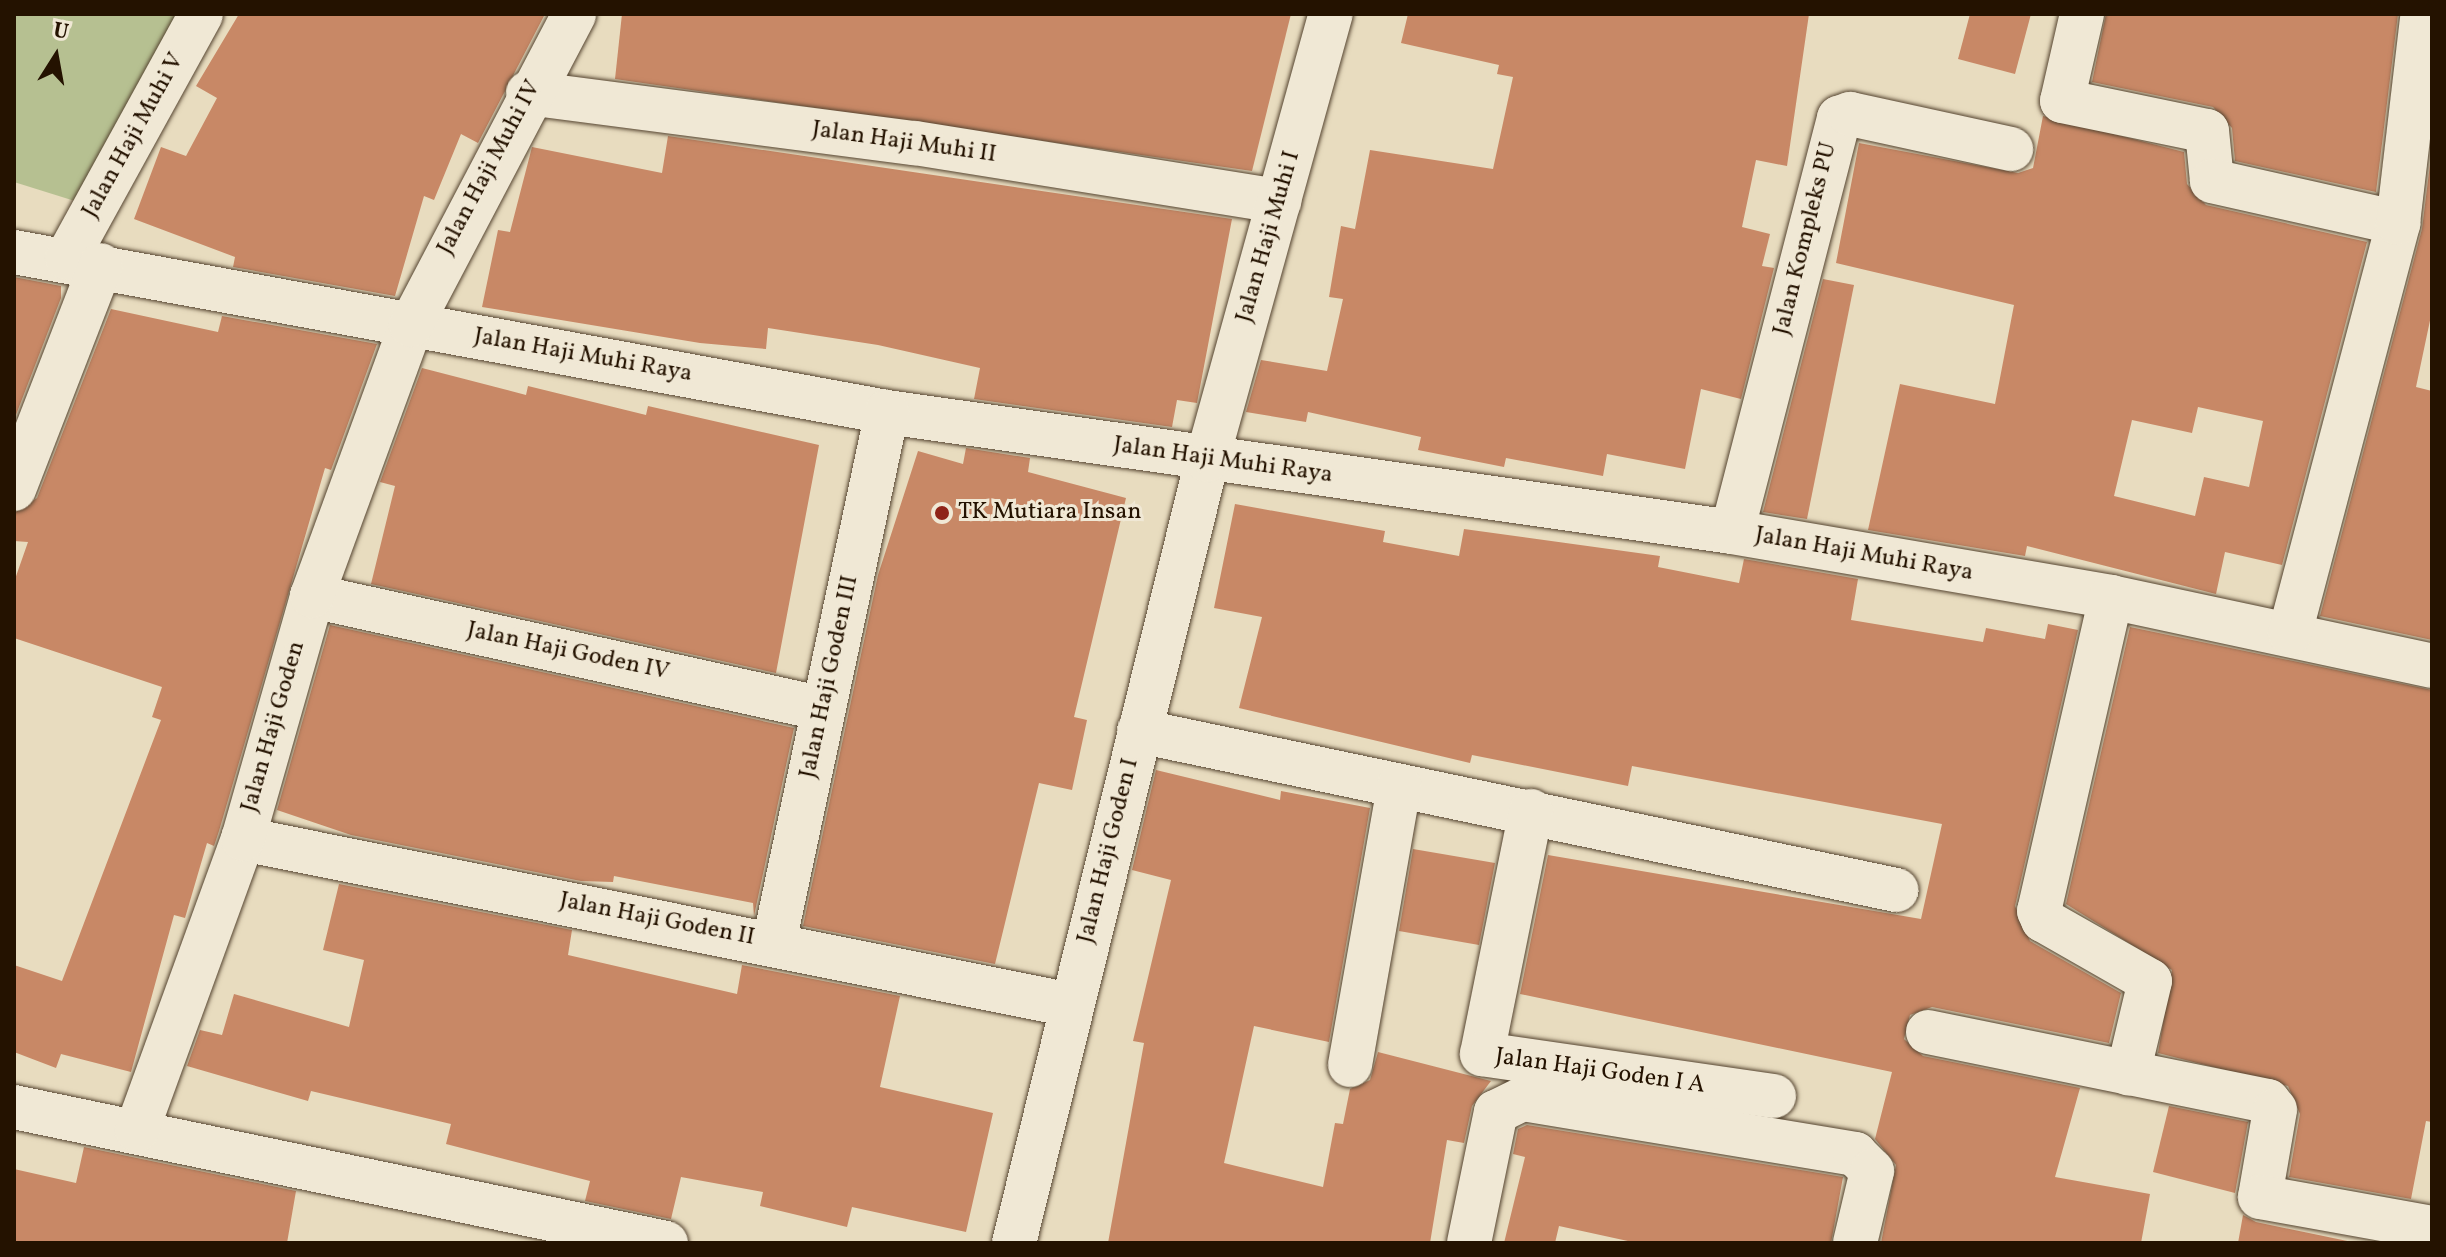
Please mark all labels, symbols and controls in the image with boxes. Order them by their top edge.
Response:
text: U [50,15,71,49]
north arrow [16,16,96,96]
street label: Jalan Haji Muhi V [77,48,191,224]
street label: Jalan Haji Muhi IV [432,76,548,260]
street label: Jalan Haji Muhi II [810,116,998,170]
street label: Jalan Kompleks PU [1768,140,1844,338]
street label: Jalan Haji Muhi I [1231,148,1307,326]
street label: Jalan Haji Muhi Raya [472,323,694,389]
street label: Jalan Haji Muhi Raya [1111,431,1335,491]
place label: TK Mutiara Insan [958,499,1142,527]
marker: TK Mutiara Insan [933,504,951,522]
street label: Jalan Haji Muhi Raya [1753,522,1975,588]
street label: Jalan Haji Goden III [794,573,866,781]
street label: Jalan Haji Goden IV [464,616,672,688]
street label: Jalan Haji Goden [236,638,312,816]
street label: Jalan Haji Goden I [1072,755,1146,947]
street label: Jalan Haji Goden II [557,887,757,953]
street label: Jalan Haji Goden I A [1493,1043,1707,1101]

